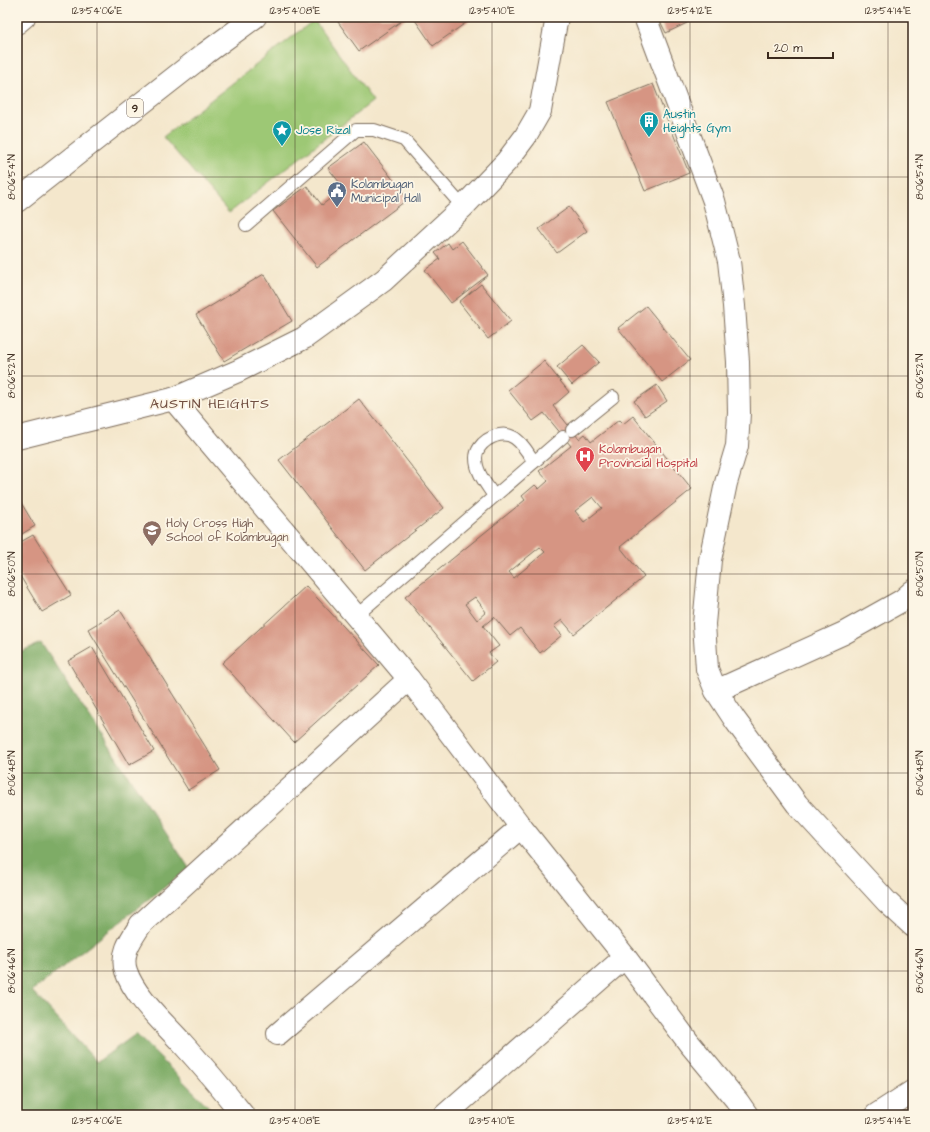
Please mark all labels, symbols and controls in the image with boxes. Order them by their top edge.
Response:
text: 123°54'06"E [72,4,122,18]
text: 123°54'08"E [270,4,321,18]
text: 123°54'10"E [469,4,515,18]
text: 123°54'12"E [667,4,713,18]
text: 123°54'14"E [865,4,911,18]
scale bar [768,34,833,60]
text: 20 m [774,40,803,57]
road number: 9 [127,99,143,117]
place label: Austin Heights Gym [663,106,731,138]
building icon: Austin Heights Gym [638,110,660,138]
place icon: Jose Rizal [271,119,293,147]
place label: Jose Rizal [296,122,351,139]
text: 8°06'54"N [5,154,19,200]
text: 8°06'54"N [913,154,927,200]
place label: Kolambugan Municipal Hall [351,176,421,207]
public building icon: Kolambugan Municipal Hall [326,180,348,208]
text: 8°06'52"N [5,354,19,398]
text: 8°06'52"N [913,354,927,398]
district label: AUSTIN HEIGHTS [150,394,270,414]
place label: Kolambugan Provincial Hospital [599,441,698,472]
hospital icon: Kolambugan Provincial Hospital [574,445,596,473]
place label: Holy Cross High School of Kolambugan [166,515,289,547]
school or university icon: Holy Cross High School of Kolambugan [141,519,163,547]
text: 8°06'50"N [5,552,19,596]
text: 8°06'50"N [913,552,927,596]
text: 8°06'48"N [5,751,19,795]
text: 8°06'48"N [913,751,927,795]
text: 8°06'46"N [5,949,19,993]
text: 8°06'46"N [913,949,927,993]
text: 123°54'06"E [72,1114,122,1128]
text: 123°54'08"E [270,1114,321,1128]
text: 123°54'10"E [469,1114,515,1128]
text: 123°54'12"E [667,1114,713,1128]
text: 123°54'14"E [865,1114,911,1128]

